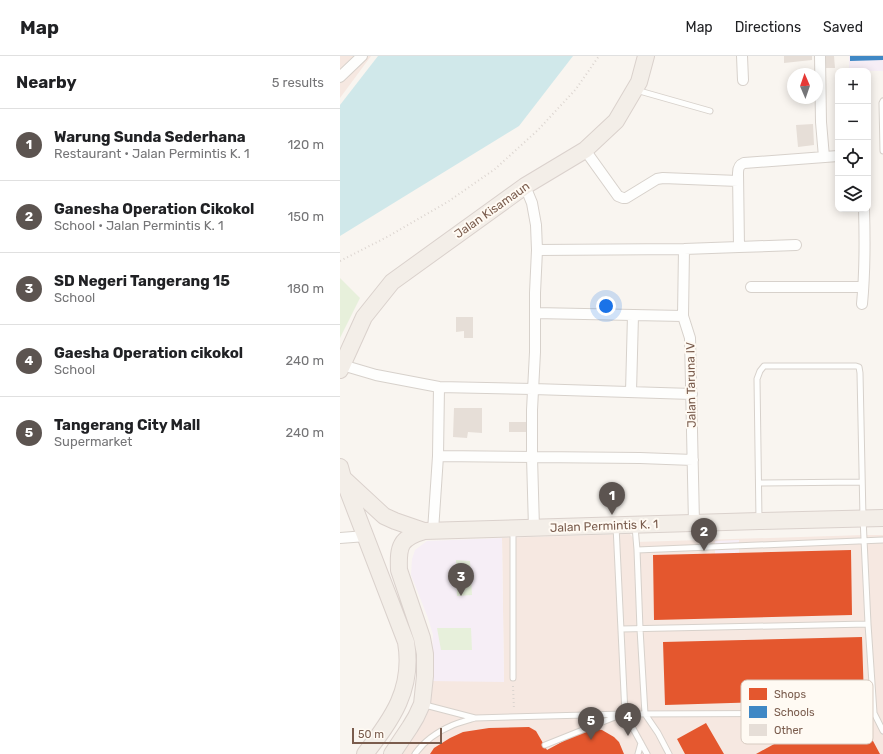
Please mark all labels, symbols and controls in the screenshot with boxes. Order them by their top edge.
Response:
text: Map [20,16,59,39]
text: Map [686,19,713,36]
text: Directions [735,19,801,36]
text: Saved [823,19,863,36]
north arrow [787,68,823,104]
map controls [835,68,871,212]
button: + [835,68,871,104]
text: Nearby [16,72,77,92]
text: 5 results [272,75,324,90]
button: − [835,104,871,140]
text: Warung Sunda Sederhana [54,128,246,146]
text: 1 [26,137,32,152]
text: 120 m [288,137,324,152]
button: locate [835,140,871,176]
text: Restaurant · Jalan Permintis K. 1 [54,146,250,161]
button: layers [835,176,871,212]
street label: Jalan Kisamaun [452,179,532,241]
text: Ganesha Operation Cikokol [54,200,254,218]
text: 2 [25,209,33,224]
text: 150 m [288,209,324,224]
text: School · Jalan Permintis K. 1 [54,218,224,233]
text: SD Negeri Tangerang 15 [54,272,230,290]
text: 3 [25,281,33,296]
text: 180 m [287,281,324,296]
text: School [54,290,95,305]
your location [596,296,616,316]
street label: Jalan Taruna IV [683,342,699,428]
text: Gaesha Operation cikokol [54,344,243,362]
text: 4 [25,353,33,368]
text: 240 m [285,353,324,368]
text: School [54,362,95,377]
text: Tangerang City Mall [54,416,200,434]
text: 5 [25,425,33,440]
text: 240 m [285,425,324,440]
text: Supermarket [54,434,132,449]
pin: 1 [599,482,625,515]
street label: Jalan Permintis K. 1 [549,517,659,535]
pin: 2 [691,518,717,551]
pin: 3 [448,563,474,596]
legend [741,680,873,744]
text: Shops [774,688,806,701]
pin: 4 [615,703,641,736]
text: Schools [774,706,815,719]
pin: 5 [578,707,604,740]
text: Other [774,724,804,737]
scale bar [352,726,442,745]
text: 50 m [358,728,384,741]

